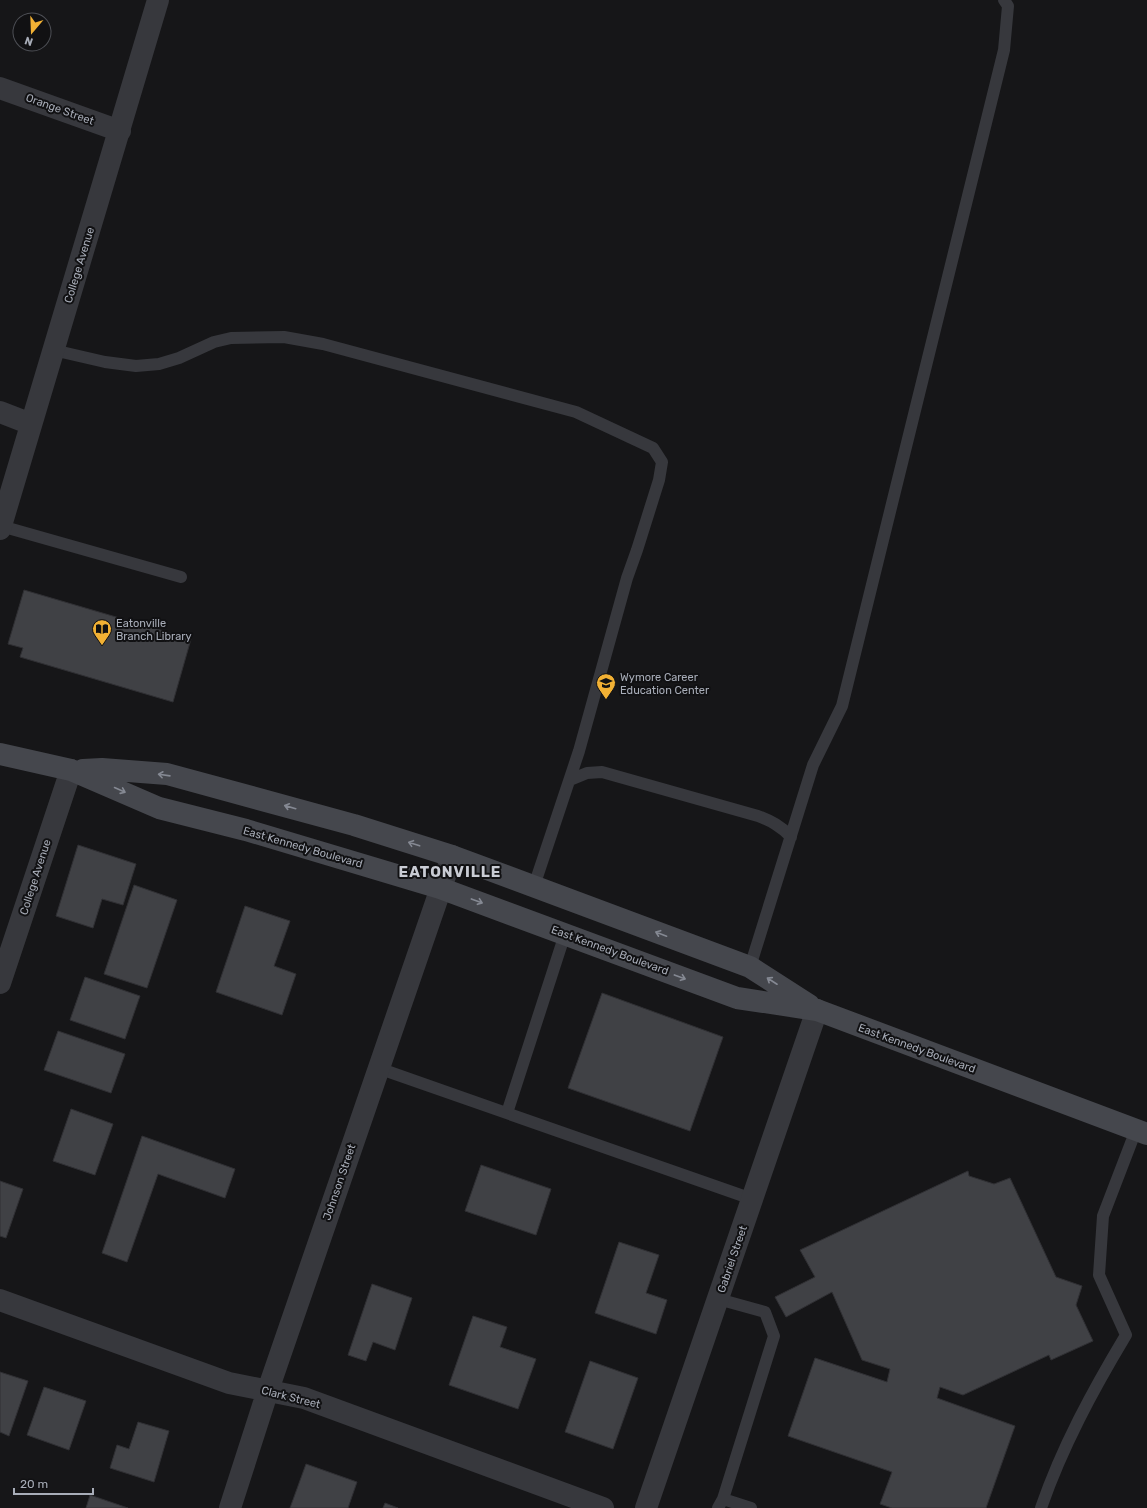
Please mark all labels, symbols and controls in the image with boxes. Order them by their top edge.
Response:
north arrow [12,12,52,52]
text: N [23,34,35,48]
street label: Orange Street [24,91,96,128]
street label: College Avenue [62,226,97,305]
place label: Eatonville Branch Library [116,617,191,643]
library icon: Eatonville Branch Library [91,618,113,646]
place label: Wymore Career Education Center [620,671,710,697]
school or university icon: Wymore Career Education Center [595,672,617,700]
one-way arrow [158,771,171,778]
one-way arrow [113,787,125,794]
one-way arrow [283,803,296,811]
street label: East Kennedy Boulevard [242,824,364,871]
street label: College Avenue [17,838,54,917]
one-way arrow [408,840,421,847]
district label: EATONVILLE [399,863,501,881]
one-way arrow [470,898,482,906]
street label: East Kennedy Boulevard [549,923,670,978]
one-way arrow [656,929,668,937]
one-way arrow [673,973,685,981]
one-way arrow [767,977,778,986]
street label: East Kennedy Boulevard [856,1021,977,1076]
street label: Johnson Street [320,1142,359,1222]
street label: Gabriel Street [715,1223,750,1295]
street label: Clark Street [260,1384,322,1411]
scale bar [14,1470,93,1496]
text: 20 m [20,1477,48,1491]

